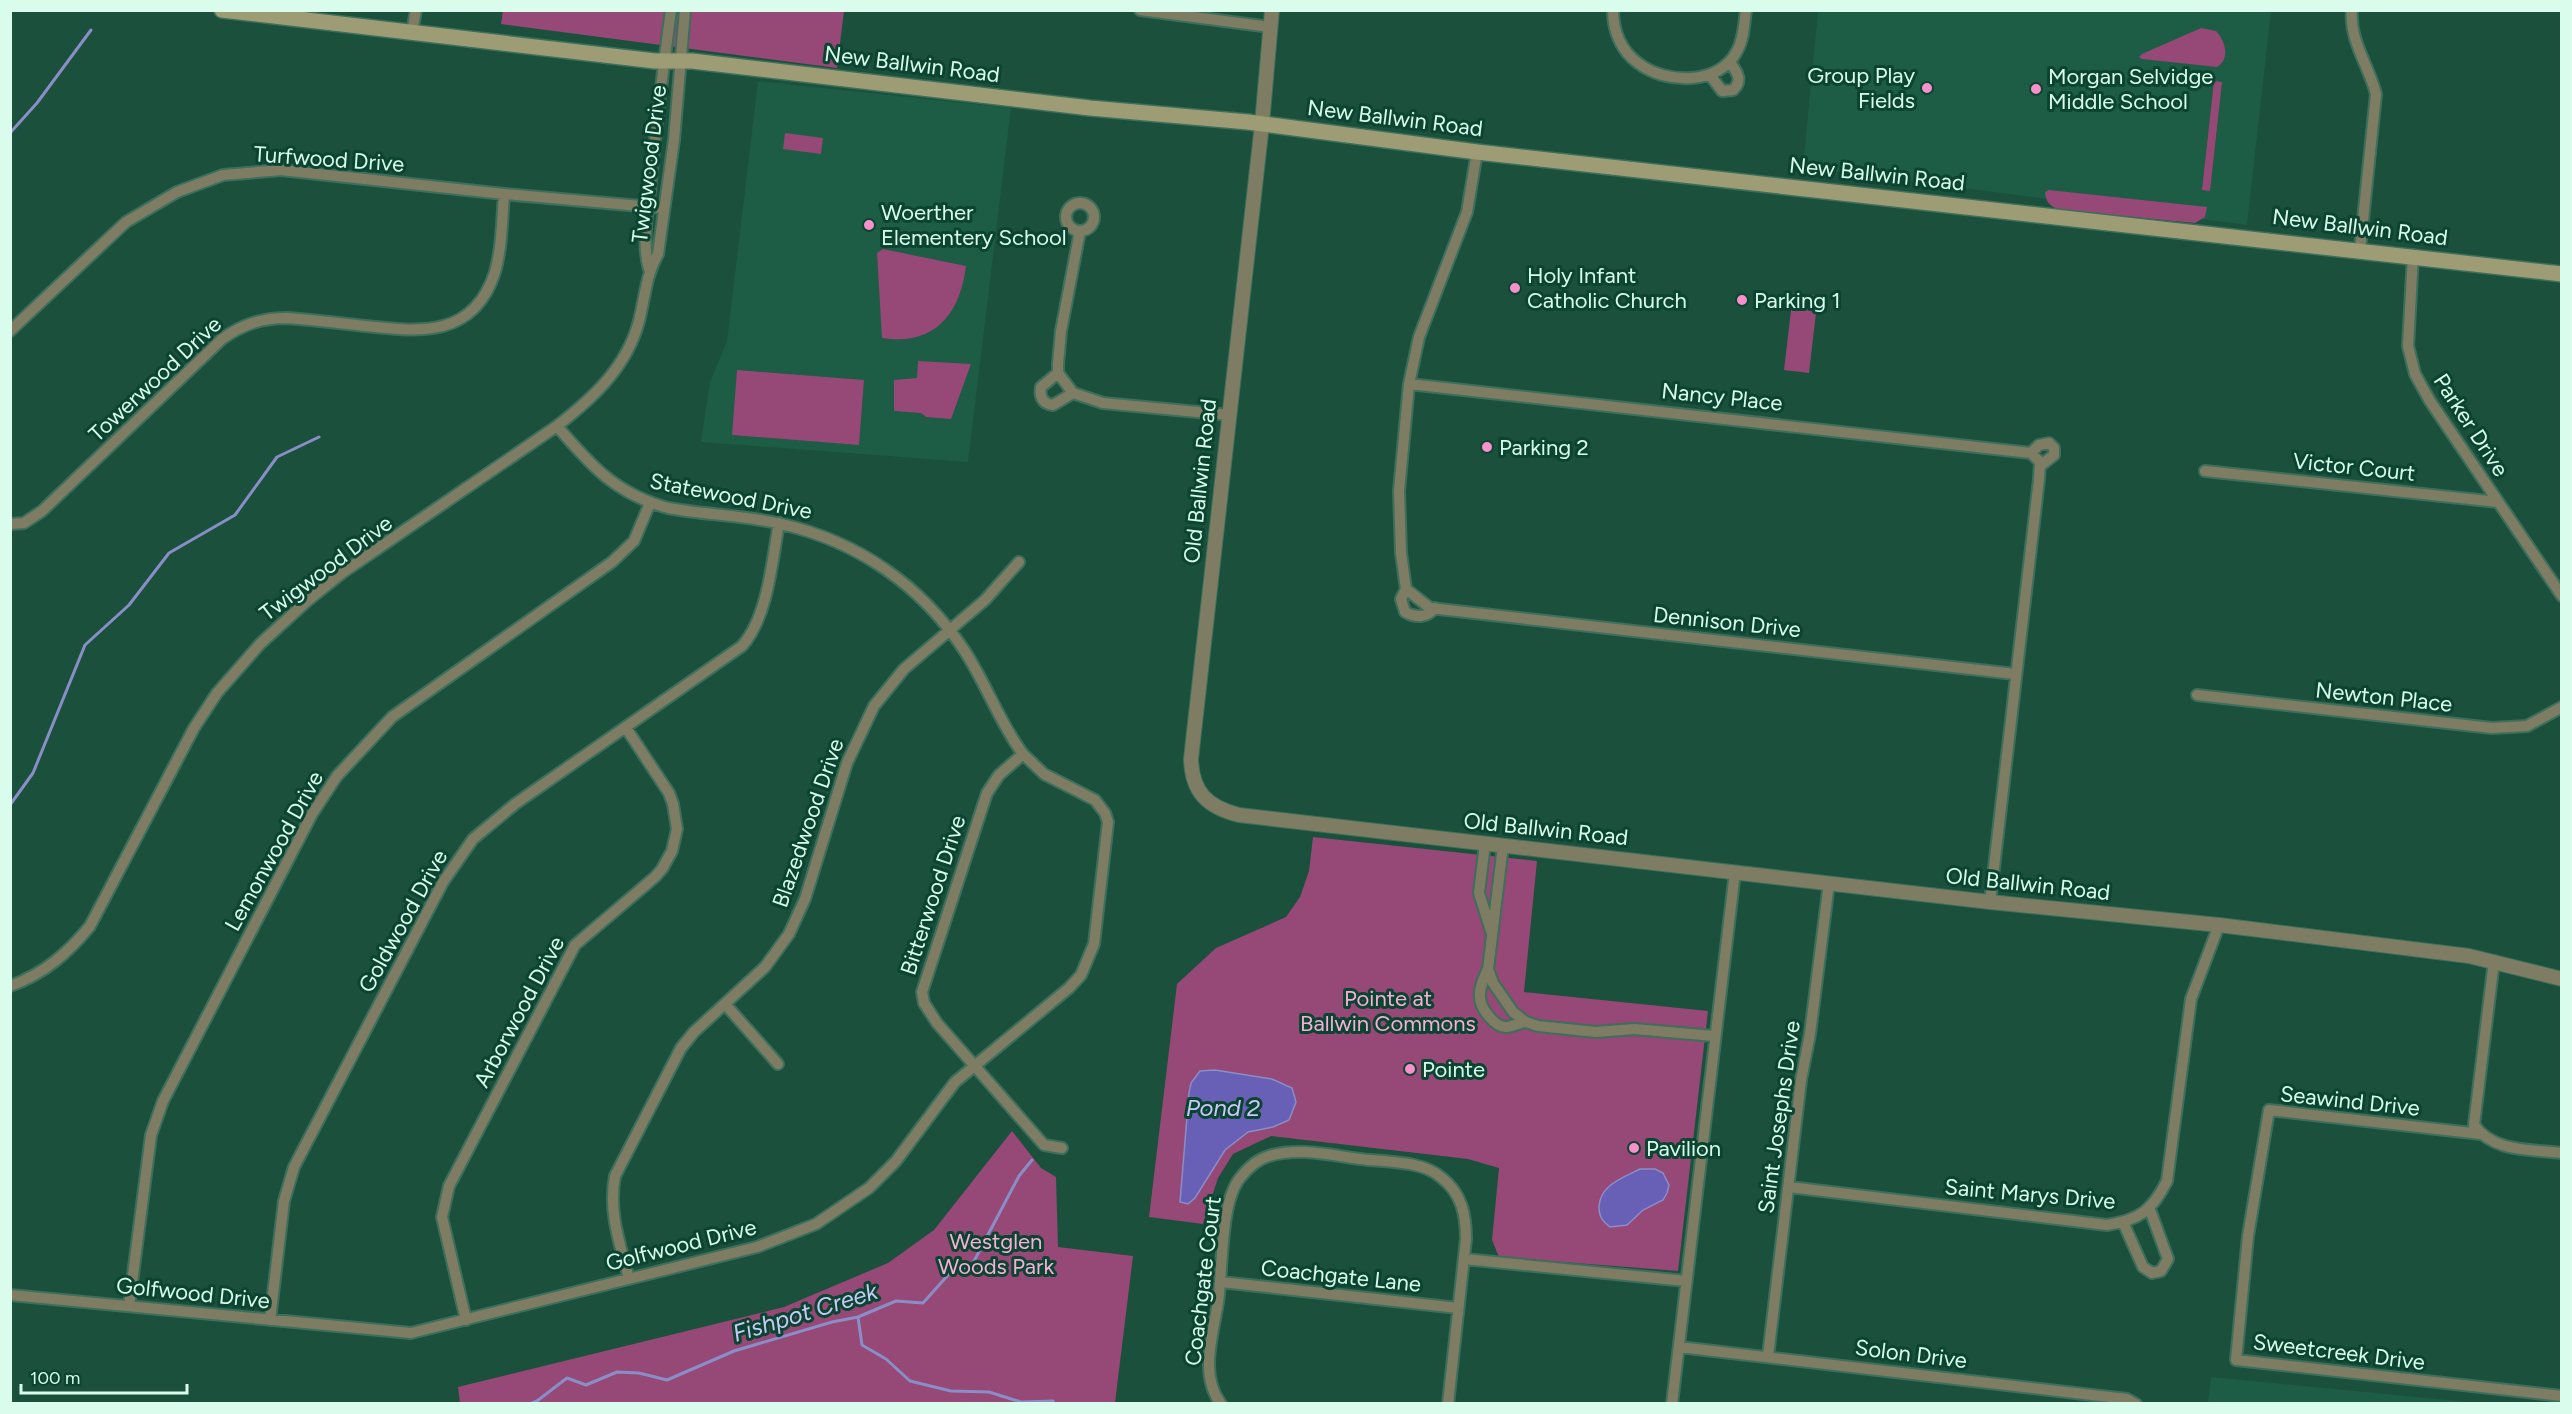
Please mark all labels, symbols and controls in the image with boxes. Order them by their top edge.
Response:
street label: New Ballwin Road [823,40,1001,88]
place label: Group Play Fields [1807,62,1915,114]
place label: Morgan Selvidge Middle School [2048,63,2213,115]
marker: Group Play Fields [1920,81,1934,95]
marker: Morgan Selvidge Middle School [2029,82,2043,96]
street label: Twigwood Drive [626,84,672,244]
street label: New Ballwin Road [1306,94,1484,142]
street label: Turfwood Drive [253,140,405,178]
street label: New Ballwin Road [1788,151,1966,197]
place label: Woerther Elementery School [881,199,1067,251]
street label: New Ballwin Road [2271,203,2449,251]
marker: Woerther Elementery School [862,218,876,232]
place label: Holy Infant Catholic Church [1527,262,1687,314]
marker: Holy Infant Catholic Church [1508,281,1522,295]
place label: Parking 1 [1754,287,1841,314]
marker: Parking 1 [1735,293,1749,307]
street label: Towerwood Drive [83,311,227,447]
street label: Parker Drive [2428,368,2514,482]
street label: Nancy Place [1660,377,1784,417]
street label: Old Ballwin Road [1178,397,1222,565]
place label: Parking 2 [1499,434,1589,461]
marker: Parking 2 [1480,440,1494,454]
street label: Victor Court [2292,447,2416,487]
street label: Statewood Drive [648,467,814,525]
street label: Twigwood Drive [254,509,398,627]
street label: Dennison Drive [1652,601,1802,643]
street label: Newton Place [2314,676,2454,718]
street label: Blazedwood Drive [766,735,850,911]
street label: Lemonwood Drive [219,766,329,936]
street label: Old Ballwin Road [1462,807,1630,851]
street label: Bitterwood Drive [894,812,972,978]
street label: Goldwood Drive [353,845,453,997]
street label: Old Ballwin Road [1944,862,2112,906]
street label: Arborwood Drive [468,932,570,1092]
park label: Pointe at Ballwin Commons [1300,985,1476,1037]
street label: Saint Josephs Drive [1752,1019,1806,1215]
place label: Pointe [1422,1056,1485,1083]
marker: Pointe [1403,1062,1417,1076]
street label: Seawind Drive [2279,1080,2421,1122]
water label: Pond 2 [1186,1093,1261,1122]
place label: Pavilion [1646,1135,1721,1162]
marker: Pavilion [1627,1141,1641,1155]
street label: Saint Marys Drive [1944,1173,2116,1215]
street label: Coachgate Court [1179,1195,1227,1367]
street label: Golfwood Drive [603,1213,759,1277]
park label: Westglen Woods Park [938,1228,1054,1280]
street label: Coachgate Lane [1260,1254,1422,1298]
street label: Golfwood Drive [115,1272,271,1314]
water label: Fishpot Creek [729,1276,882,1348]
street label: Sweetcreek Drive [2251,1328,2427,1376]
street label: Solon Drive [1854,1334,1968,1374]
scale bar [21,1357,188,1395]
text: 100 m [30,1367,80,1389]

